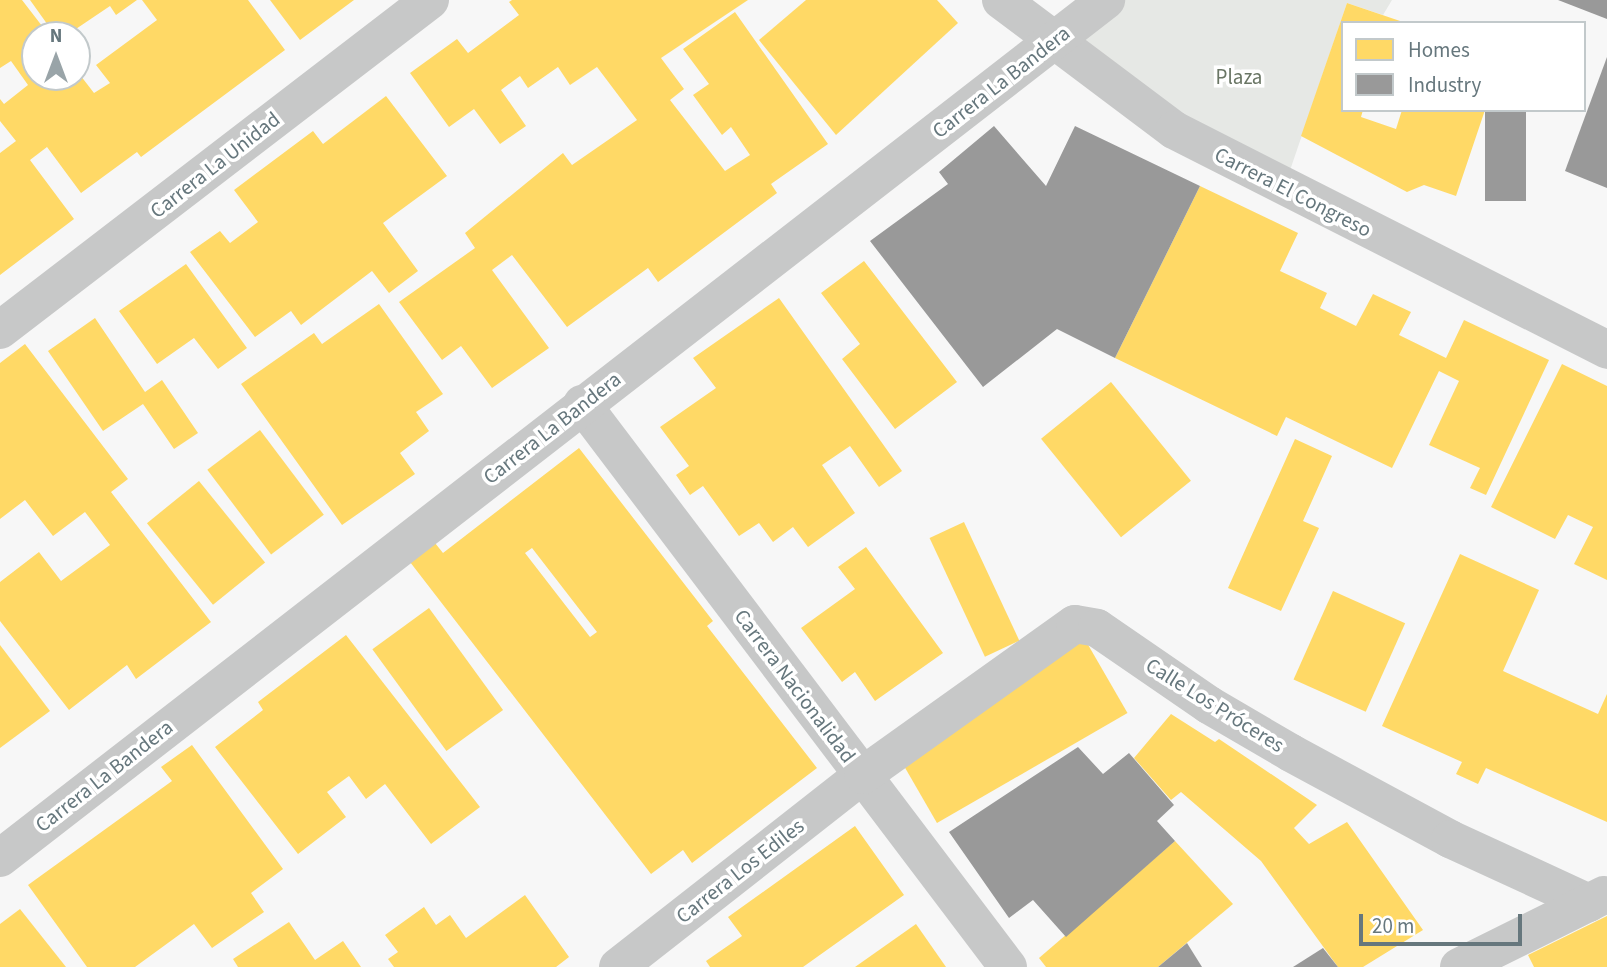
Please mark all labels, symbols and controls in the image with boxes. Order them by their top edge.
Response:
street label: Carrera La Bandera [927,20,1075,144]
north arrow [21,21,91,91]
legend [1341,21,1586,112]
text: N [50,23,62,50]
text: Homes [1408,35,1470,65]
park label: Plaza [1216,64,1262,90]
text: Industry [1408,70,1481,100]
street label: Carrera La Unidad [145,106,285,224]
street label: Carrera El Congreso [1210,142,1376,242]
street label: Carrera La Bandera [478,366,626,490]
street label: Carrera Nacionalidad [729,604,861,768]
street label: Calle Los Próceres [1141,652,1289,758]
street label: Carrera La Bandera [30,714,178,838]
street label: Carrera Los Ediles [671,813,809,929]
scale bar [1362,900,1525,944]
text: 20 m [1372,911,1414,941]

